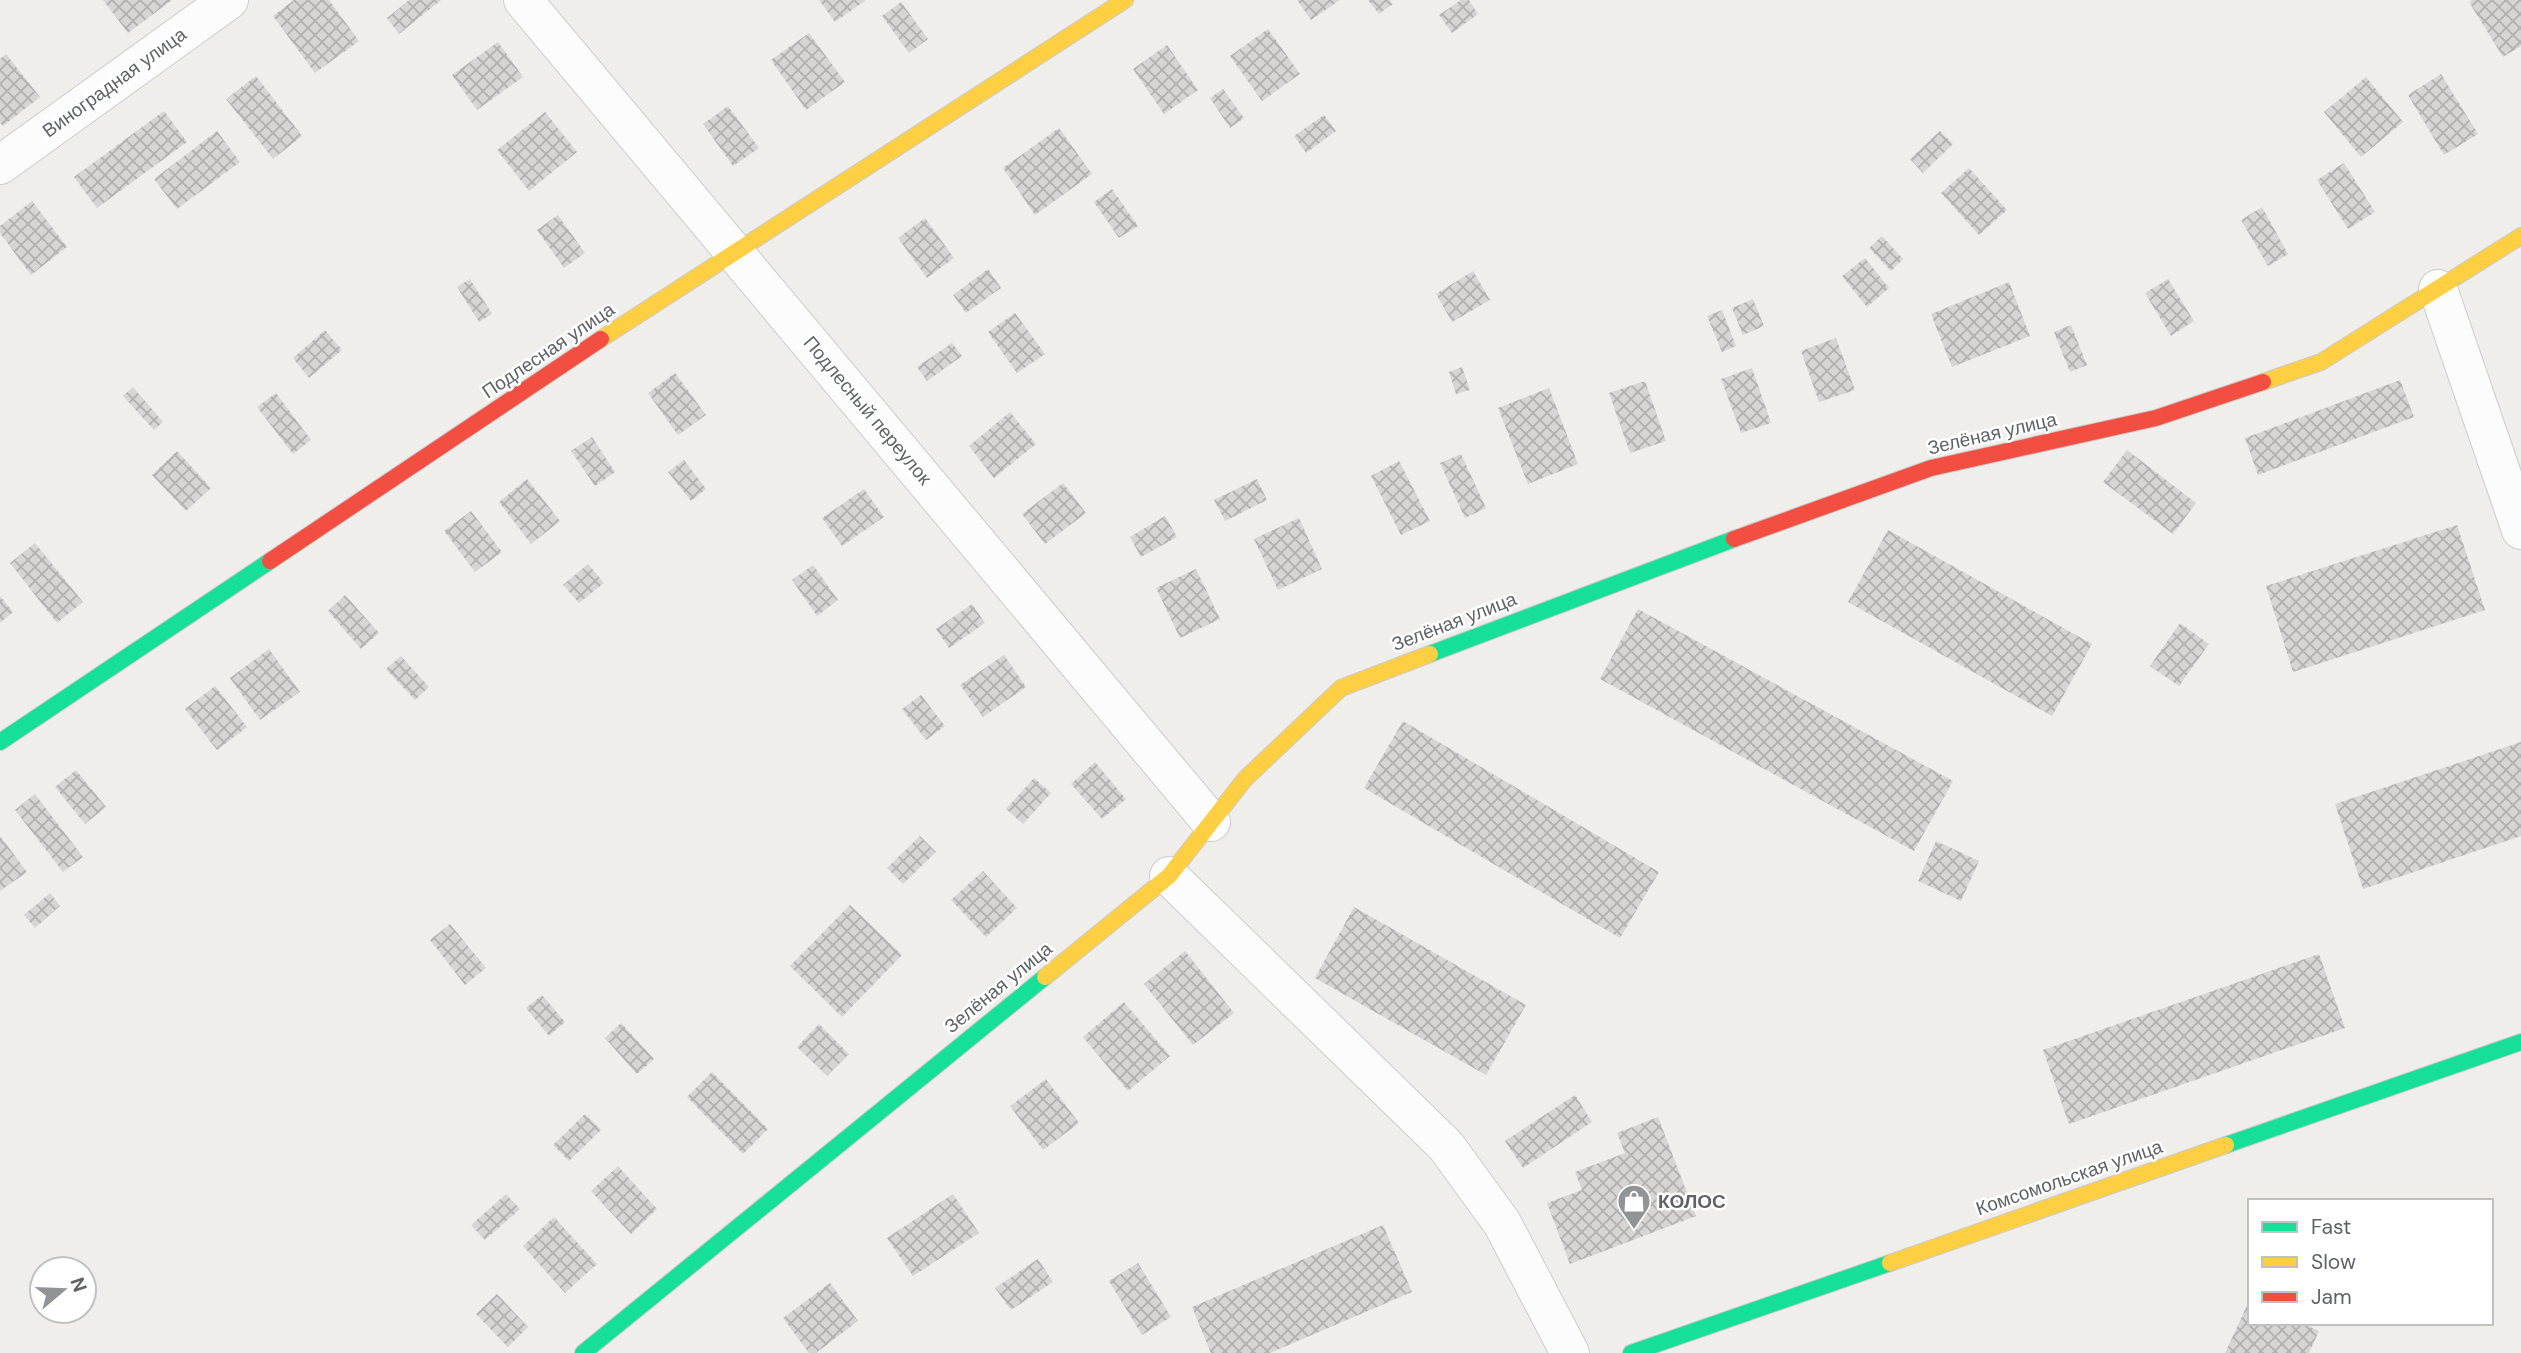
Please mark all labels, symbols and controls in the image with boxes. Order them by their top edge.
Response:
street label: Виноградная улица [37,21,192,143]
street label: Подлесная улица [477,297,620,404]
street label: Подлесный переулок [798,331,938,490]
street label: Зелёная улица [1925,406,2060,460]
street label: Зелёная улица [1388,586,1521,657]
street label: Зелёная улица [939,936,1058,1039]
street label: Комсомольская улица [1973,1134,2166,1221]
shop icon: КОЛОС [1615,1182,1653,1231]
place label: КОЛОС [1658,1189,1726,1214]
legend [2248,1199,2493,1325]
text: Fast [2311,1213,2351,1241]
text: Slow [2311,1248,2356,1276]
north arrow [28,1255,98,1325]
text: N [65,1274,93,1295]
text: Jam [2311,1283,2352,1311]

